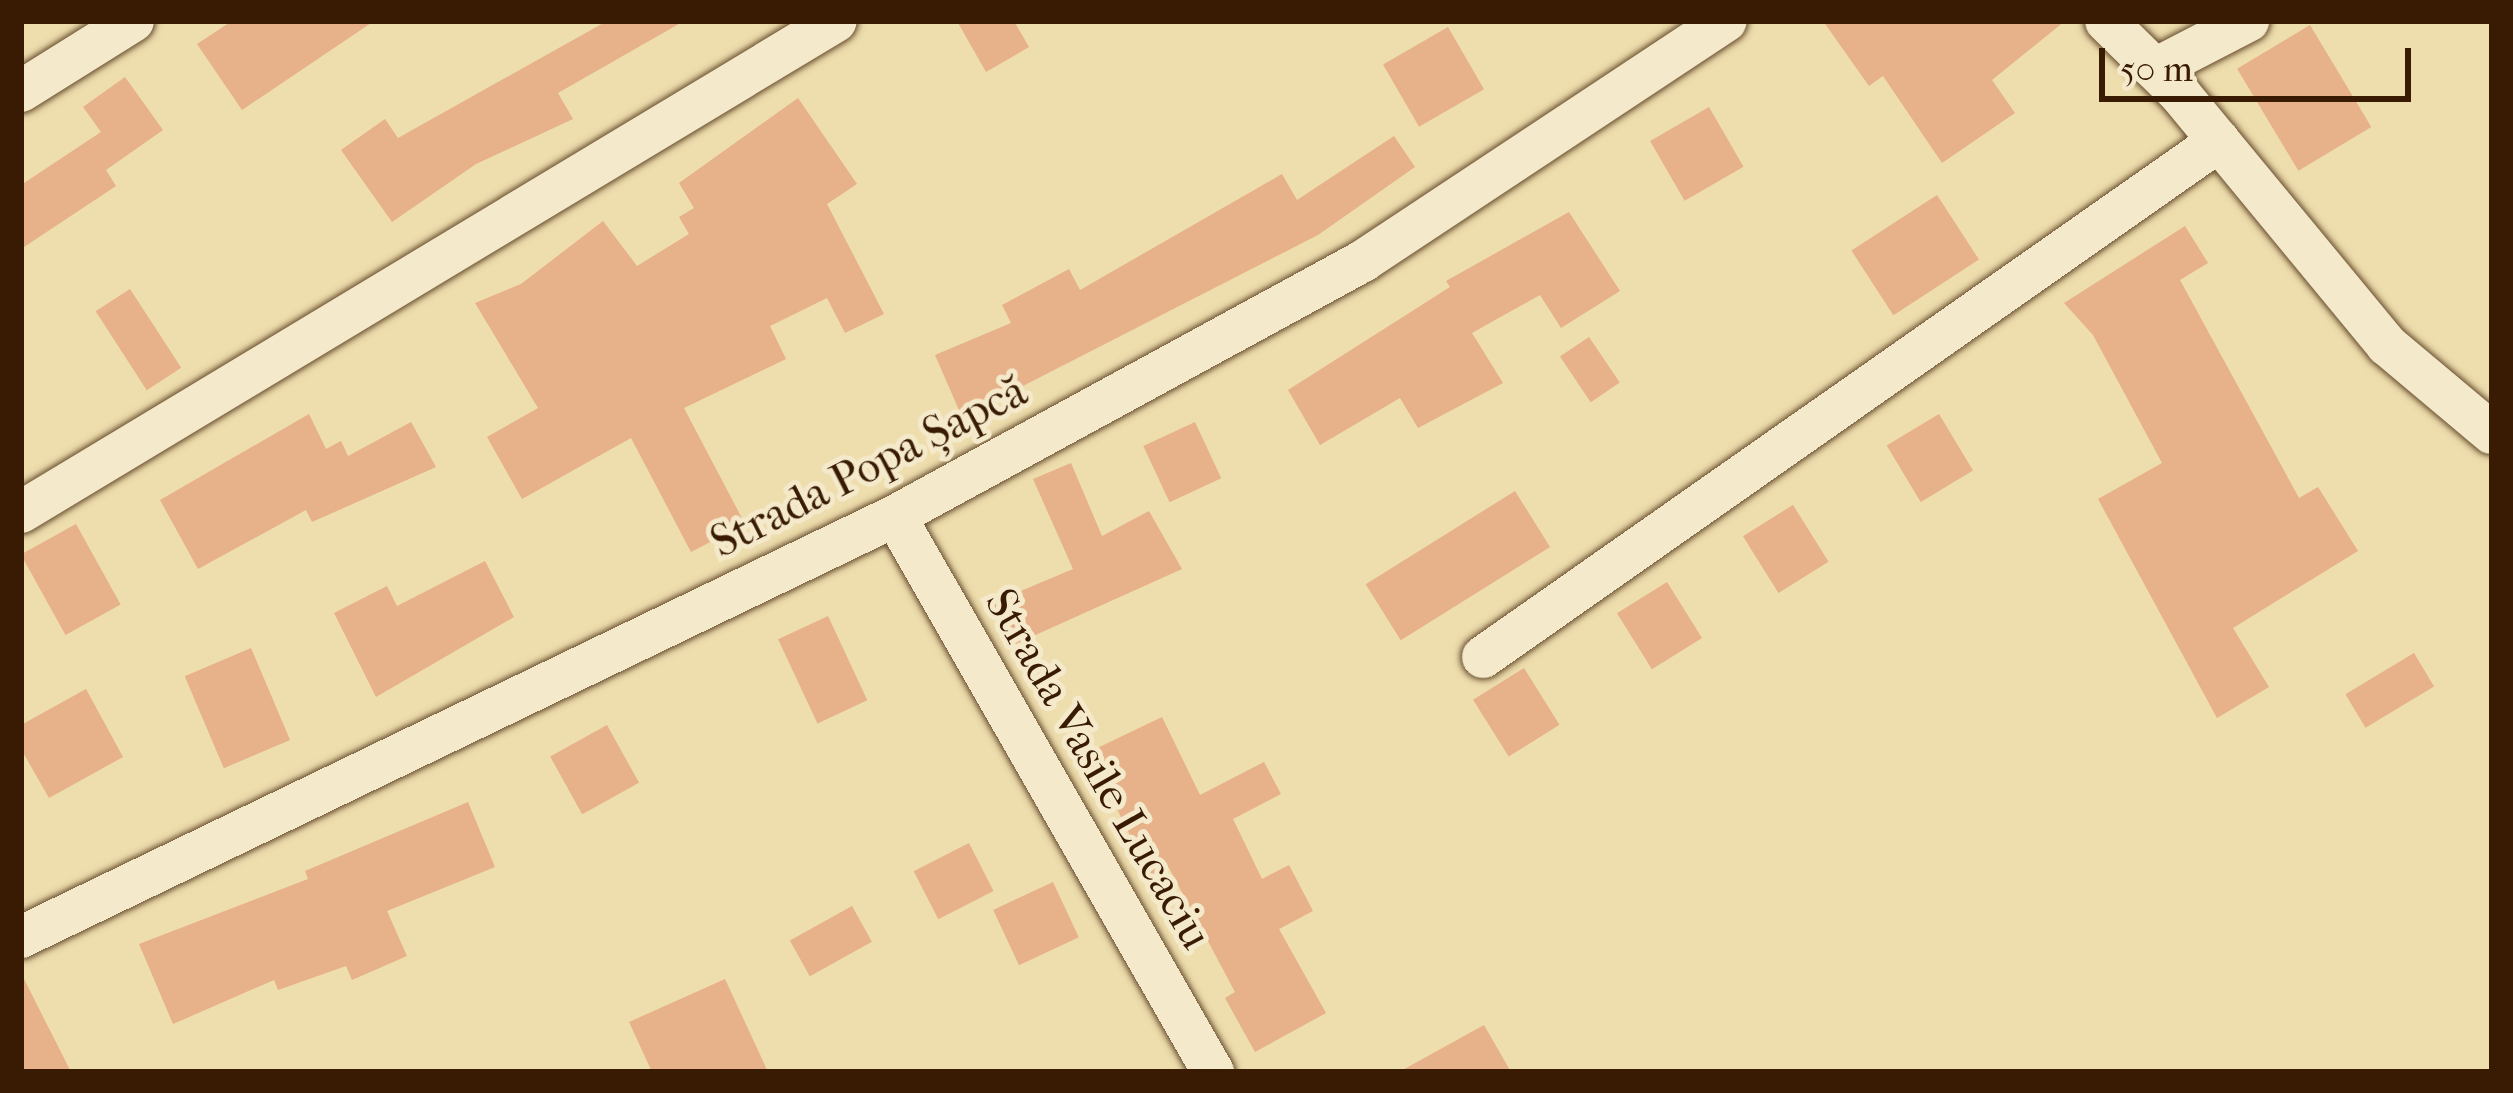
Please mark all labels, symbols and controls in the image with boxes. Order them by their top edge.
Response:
scale bar [2105,24,2417,98]
text: 50 m [2120,48,2193,90]
street label: Strada Popa Șapcă [702,364,1036,570]
street label: Strada Vasile Lucaciu [973,579,1223,959]

